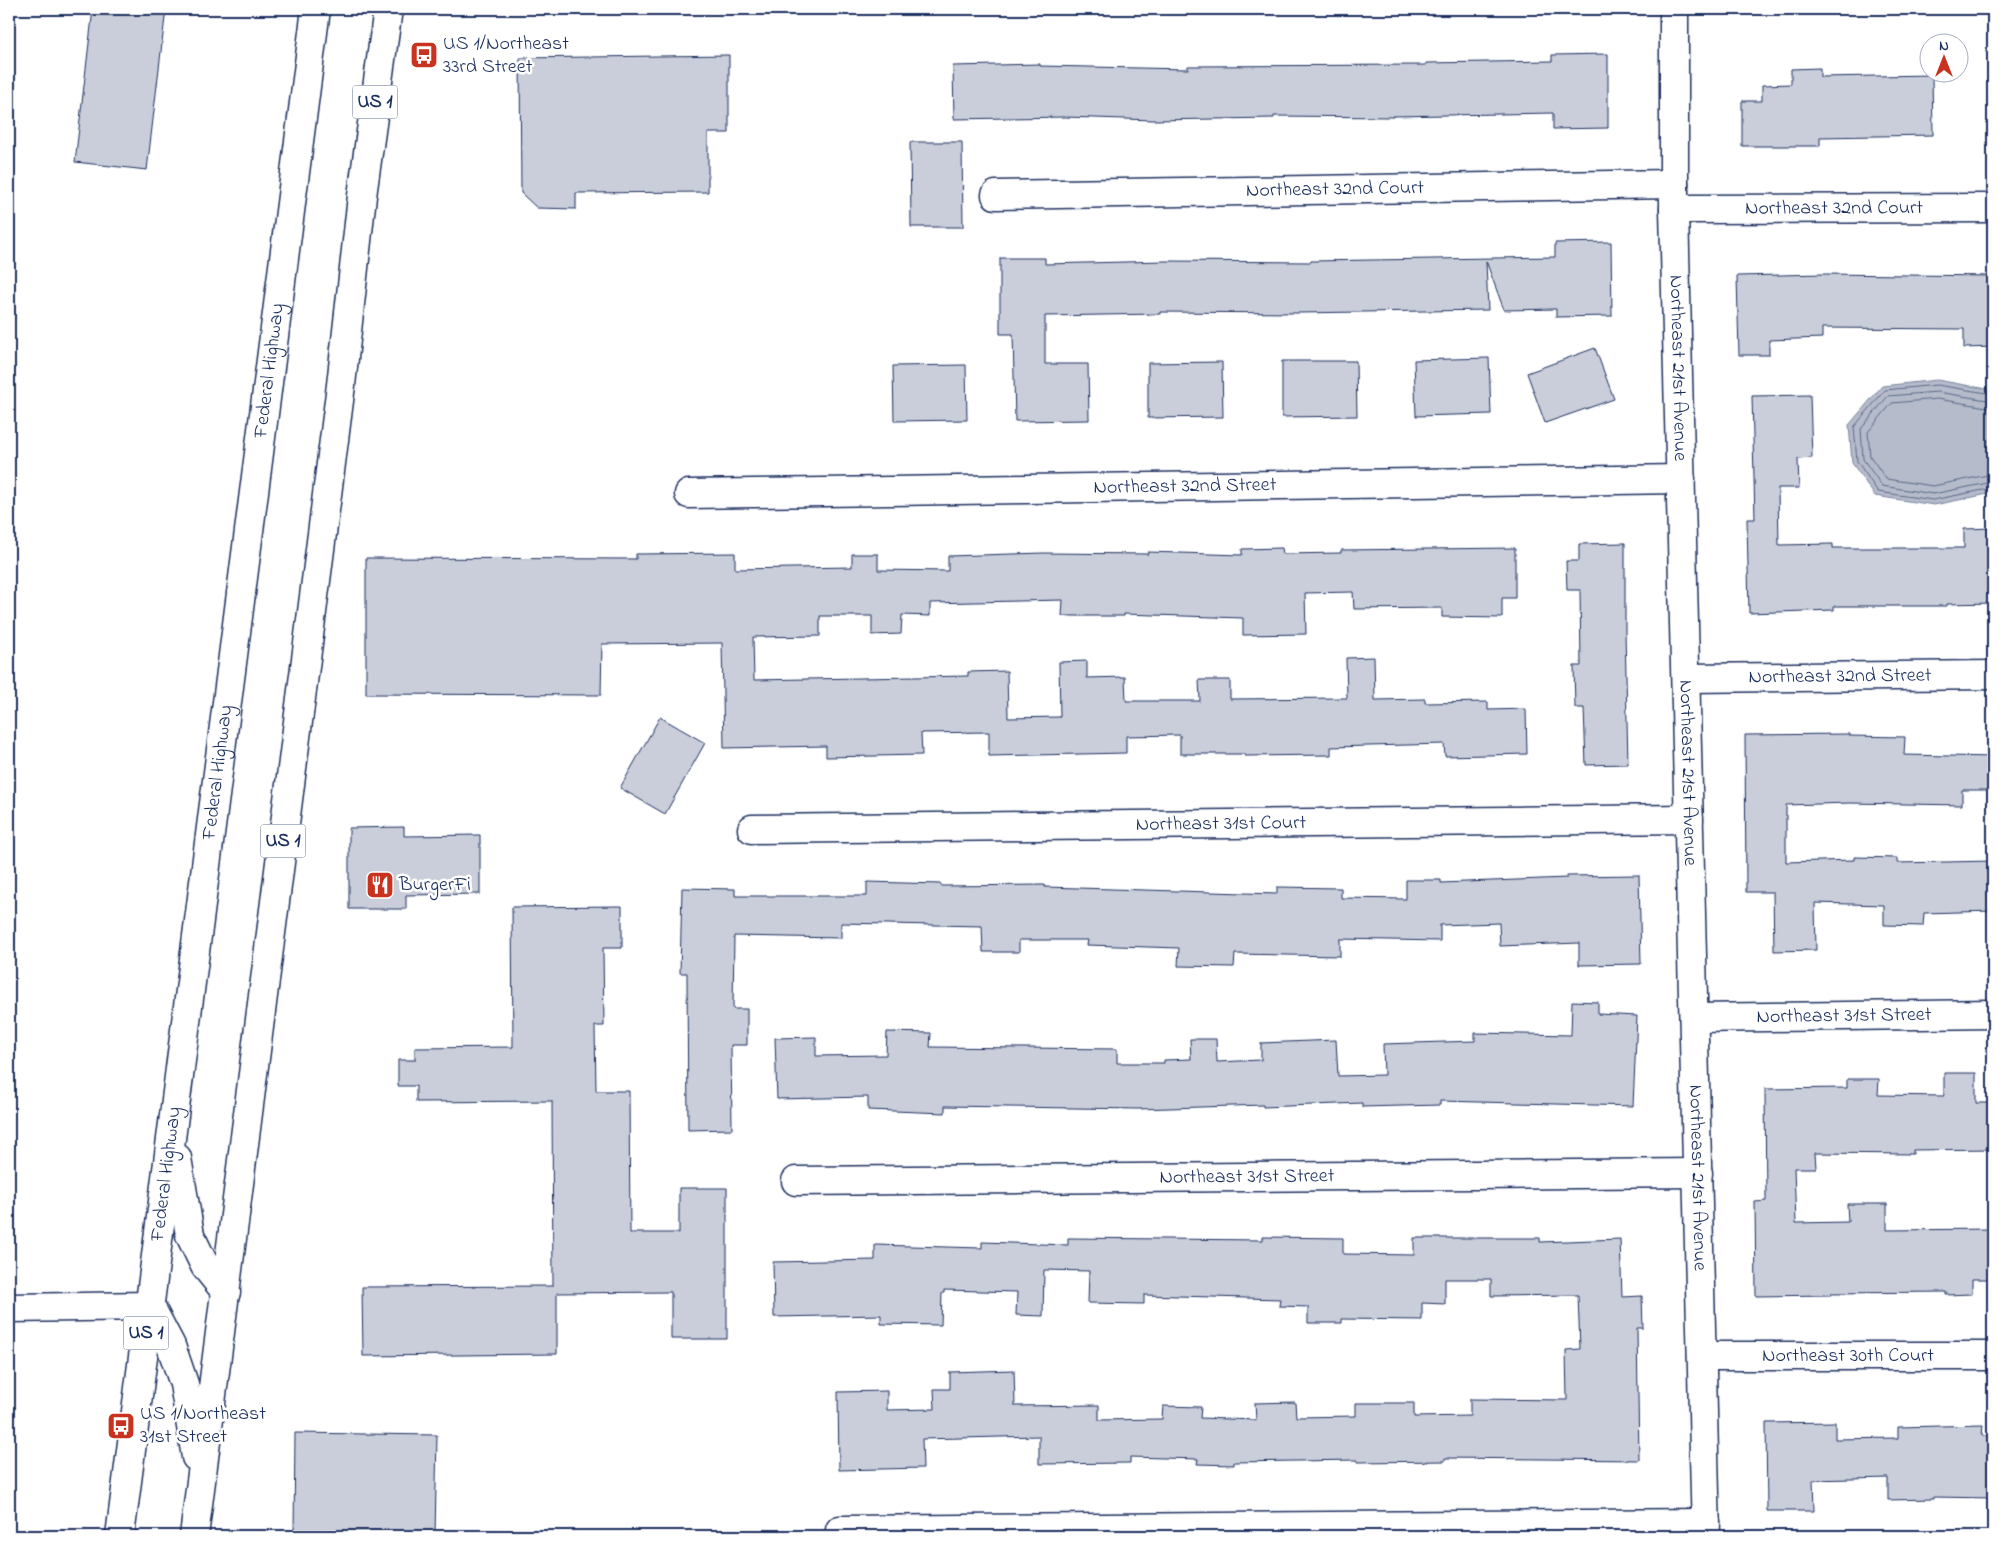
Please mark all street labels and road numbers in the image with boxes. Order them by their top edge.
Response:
road number: US 1 [352,85,398,118]
street label: Northeast 32nd Court [1246,174,1424,205]
street label: Northeast 32nd Court [1745,194,1923,223]
street label: Northeast 21st Avenue [1661,275,1695,461]
street label: Federal Highway [246,301,293,441]
street label: Northeast 32nd Street [1093,471,1277,502]
street label: Northeast 32nd Street [1748,661,1932,692]
street label: Northeast 21st Avenue [1671,679,1704,866]
street label: Federal Highway [195,703,241,842]
street label: Northeast 31st Court [1136,809,1307,839]
road number: US 1 [260,824,306,858]
street label: Northeast 31st Street [1756,1000,1932,1032]
street label: Northeast 21st Avenue [1681,1084,1714,1271]
street label: Federal Highway [143,1105,189,1244]
street label: Northeast 31st Street [1159,1162,1335,1192]
road number: US 1 [124,1316,168,1350]
street label: Northeast 30th Court [1762,1342,1934,1371]

